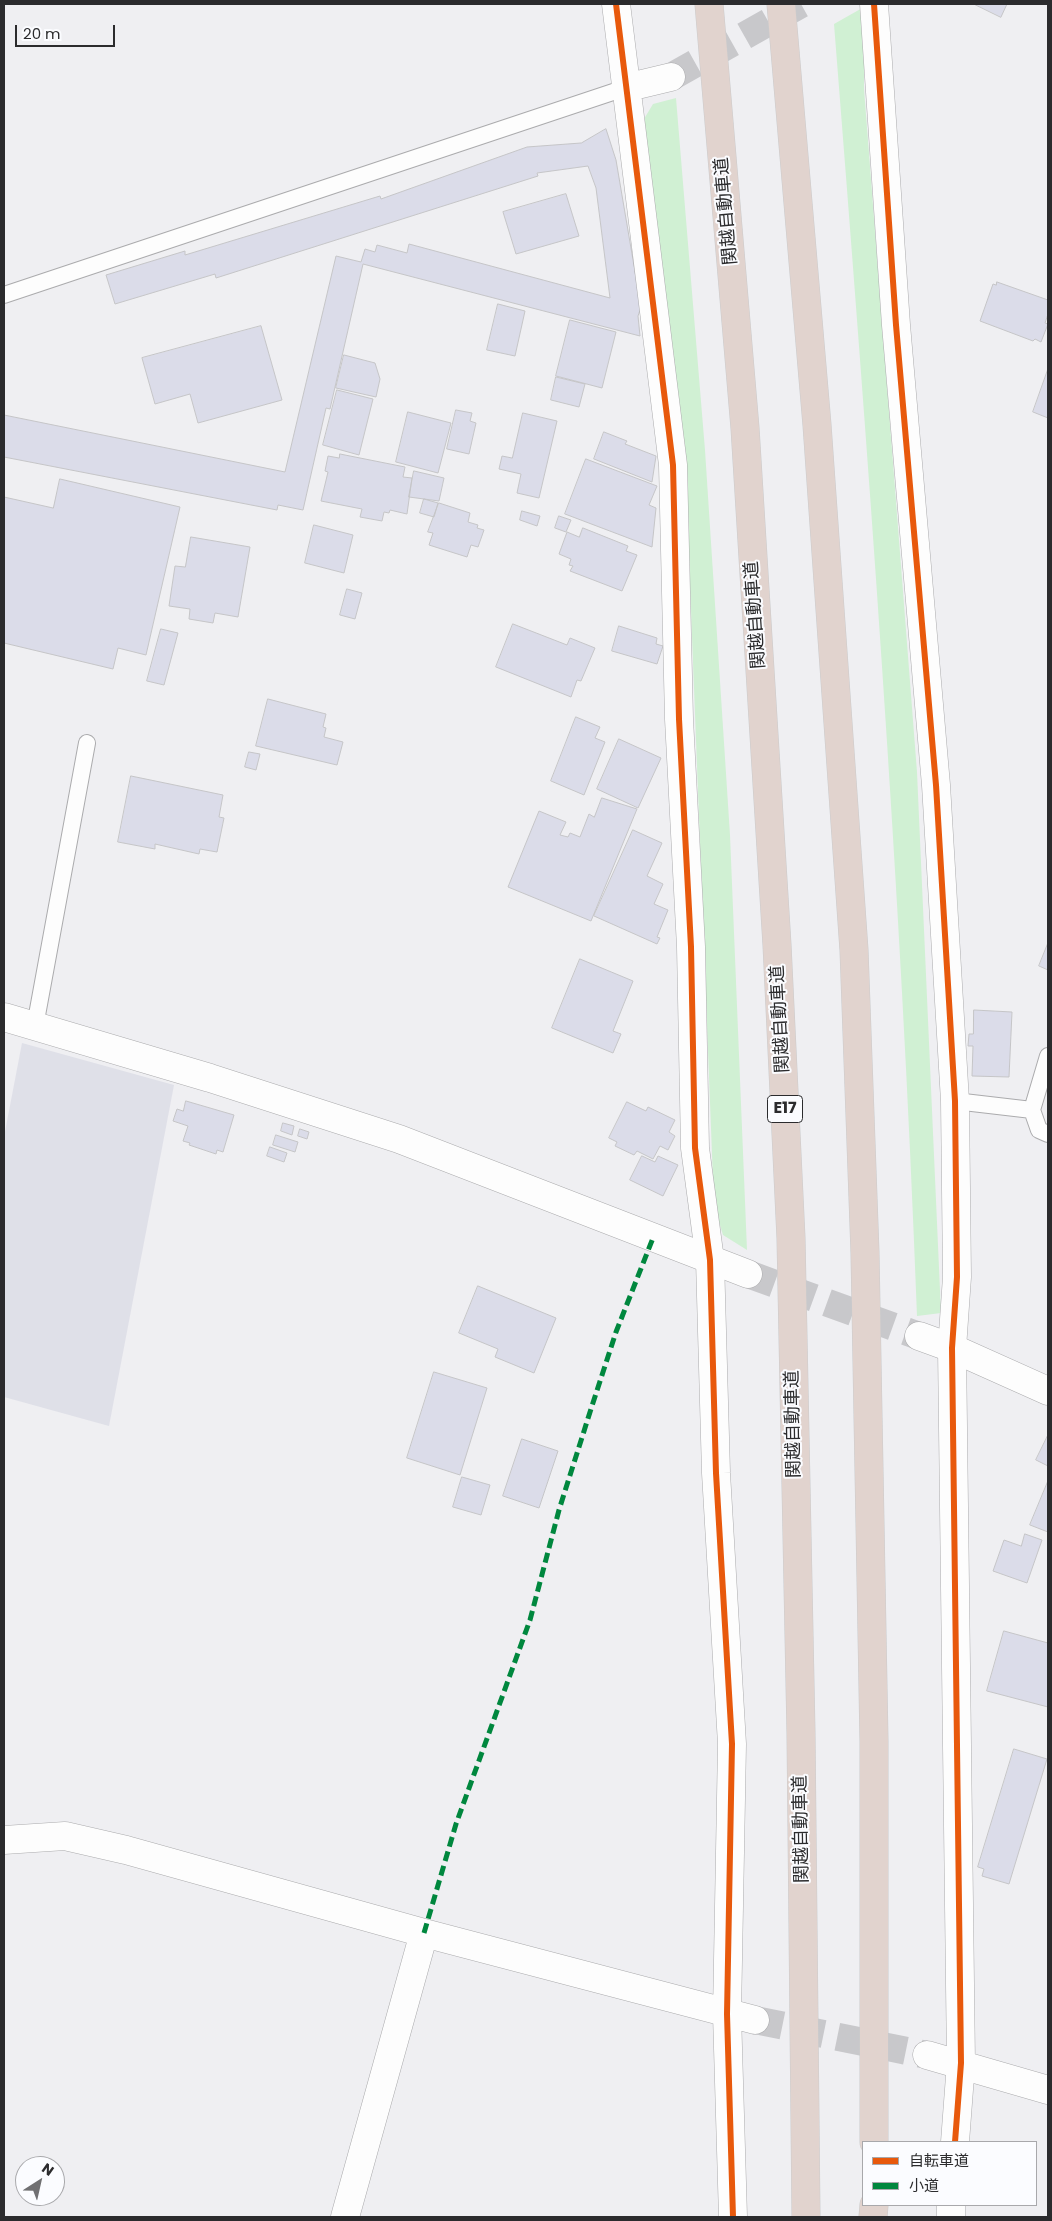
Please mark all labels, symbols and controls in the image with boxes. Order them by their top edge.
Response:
scale bar [18,15,118,47]
text: 20 m [23,23,61,44]
street label: 関越自動車道 [712,156,742,266]
street label: 関越自動車道 [741,560,771,670]
street label: 関越自動車道 [767,965,795,1073]
road number: E17 [768,1096,802,1122]
street label: 関越自動車道 [782,1370,806,1478]
street label: 関越自動車道 [790,1775,814,1883]
legend [862,2141,1037,2206]
text: 自転車道 [909,2150,969,2171]
north arrow [15,2156,65,2206]
text: N [38,2158,58,2181]
text: 小道 [909,2175,939,2196]

